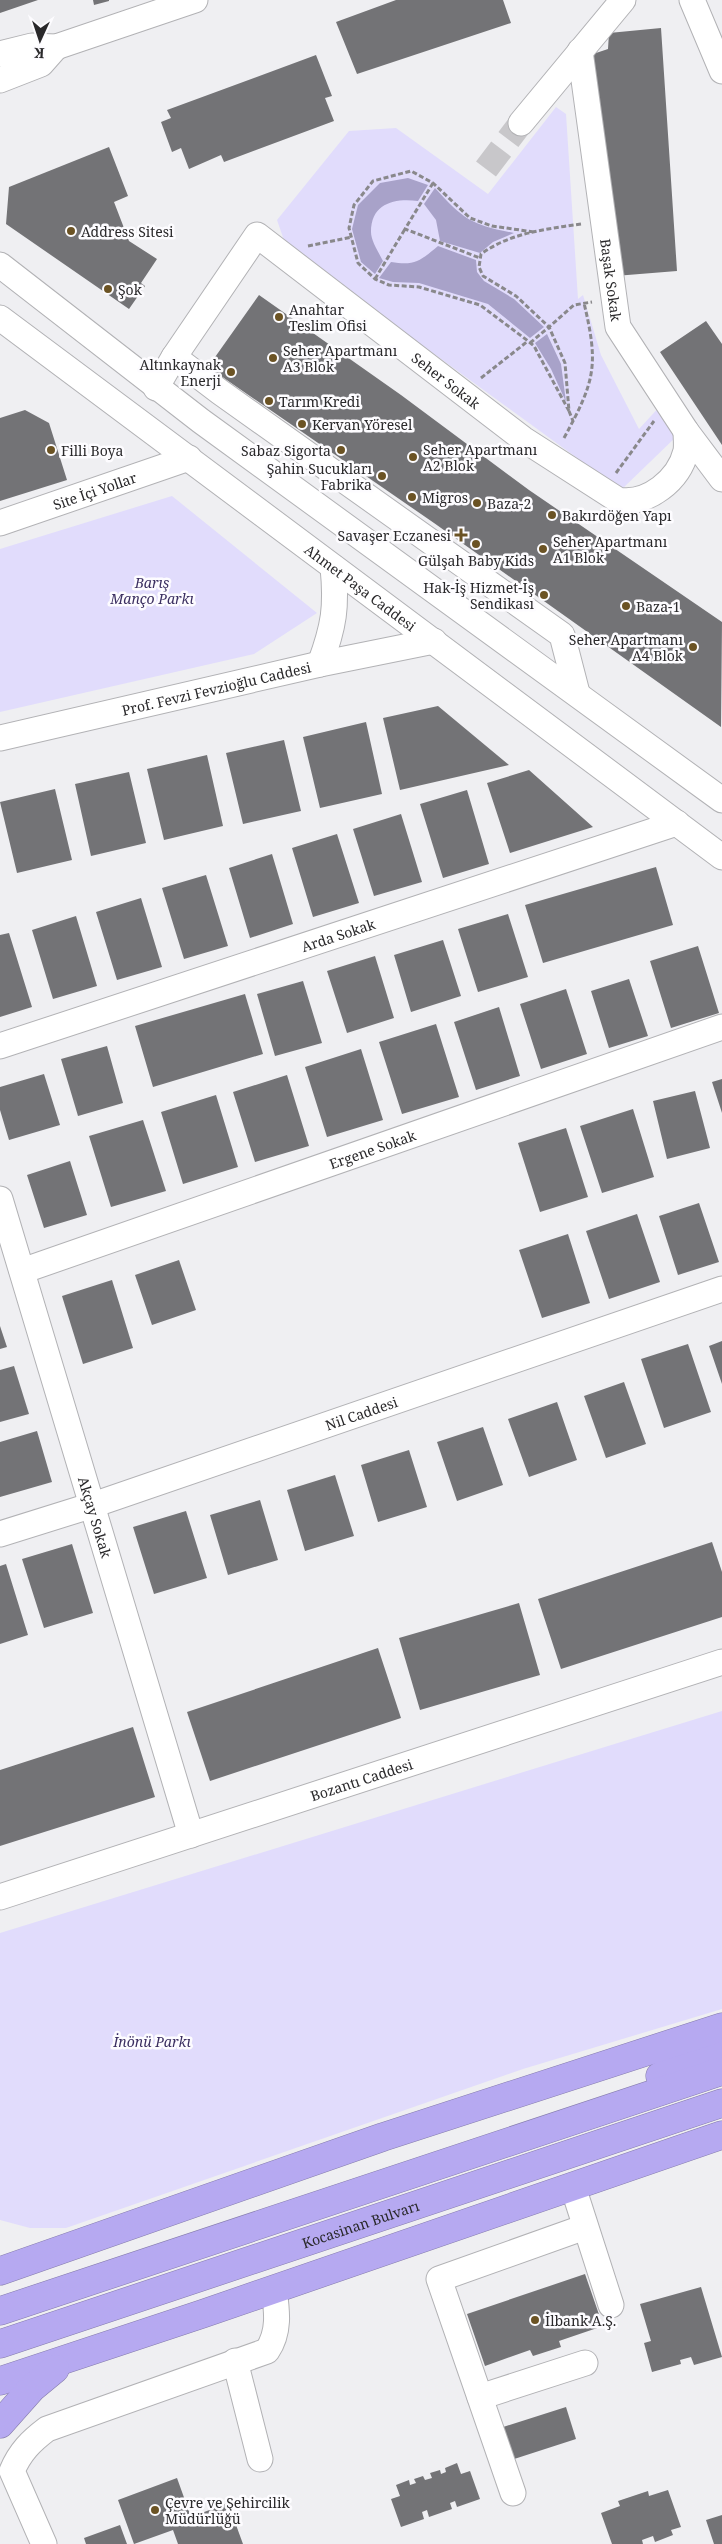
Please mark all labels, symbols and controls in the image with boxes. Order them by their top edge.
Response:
north arrow [15,15,65,65]
text: K [33,44,45,63]
place label: Address Sitesi [81,222,174,241]
marker: Address Sitesi [65,225,77,237]
street label: Başak Sokak [596,237,627,323]
place label: Şok [118,280,143,299]
marker: Şok [102,283,114,295]
place label: Anahtar Teslim Ofisi [289,300,367,335]
marker: Anahtar Teslim Ofisi [273,311,285,323]
place label: Seher Apartmanı A3 Blok [283,341,398,376]
street label: Seher Sokak [408,348,485,413]
marker: Seher Apartmanı A3 Blok [267,352,279,364]
place label: Altınkaynak Enerji [140,355,222,390]
marker: Altınkaynak Enerji [225,366,237,378]
place label: Tarım Kredi [279,392,360,411]
marker: Tarım Kredi [263,395,275,407]
place label: Kervan Yöresel [312,415,413,434]
marker: Kervan Yöresel [296,418,308,430]
place label: Seher Apartmanı A2 Blok [423,440,538,475]
place label: Filli Boya [61,441,123,460]
place label: Sabaz Sigorta [241,441,331,460]
marker: Filli Boya [45,444,57,456]
marker: Sabaz Sigorta [335,444,347,456]
marker: Seher Apartmanı A2 Blok [407,451,419,463]
place label: Şahin Sucukları Fabrika [267,459,373,494]
street label: Site İçi Yollar [50,467,139,514]
marker: Şahin Sucukları Fabrika [376,470,388,482]
place label: Migros [422,488,468,507]
marker: Migros [406,491,418,503]
place label: Baza-2 [487,494,531,513]
marker: Baza-2 [471,497,483,509]
place label: Bakırdöğen Yapı [562,506,672,525]
marker: Bakırdöğen Yapı [546,509,558,521]
place label: Savaşer Eczanesi [338,526,452,545]
marker: Savaşer Eczanesi [455,529,467,541]
place label: Seher Apartmanı A1 Blok [553,532,668,567]
marker: Gülşah Baby Kids [470,538,482,550]
street label: Ahmet Paşa Caddesi [301,539,421,635]
marker: Seher Apartmanı A1 Blok [537,543,549,555]
place label: Gülşah Baby Kids [418,551,534,570]
park label: Barış Manço Parkı [109,573,195,608]
place label: Hak-İş Hizmet-İş Sendikası [423,578,535,613]
marker: Hak-İş Hizmet-İş Sendikası [538,589,550,601]
place label: Baza-1 [636,597,680,616]
marker: Baza-1 [620,600,632,612]
place label: Seher Apartmanı A4 Blok [569,630,684,665]
marker: Seher Apartmanı A4 Blok [687,641,699,653]
street label: Prof. Fevzi Fevzioğlu Caddesi [120,657,313,719]
street label: Arda Sokak [299,913,378,956]
street label: Ergene Sokak [326,1125,419,1173]
street label: Nil Caddesi [323,1392,400,1434]
street label: Akçay Sokak [74,1474,117,1561]
street label: Bozantı Caddesi [308,1754,415,1805]
park label: İnönü Parkı [112,2032,192,2051]
street label: Kocasinan Bulvarı [299,2195,422,2252]
place label: İlbank A.Ş. [545,2311,616,2330]
marker: İlbank A.Ş. [529,2314,541,2326]
place label: Çevre ve Şehircilik Müdürlüğü [165,2493,290,2528]
marker: Çevre ve Şehircilik Müdürlüğü [149,2504,161,2516]

